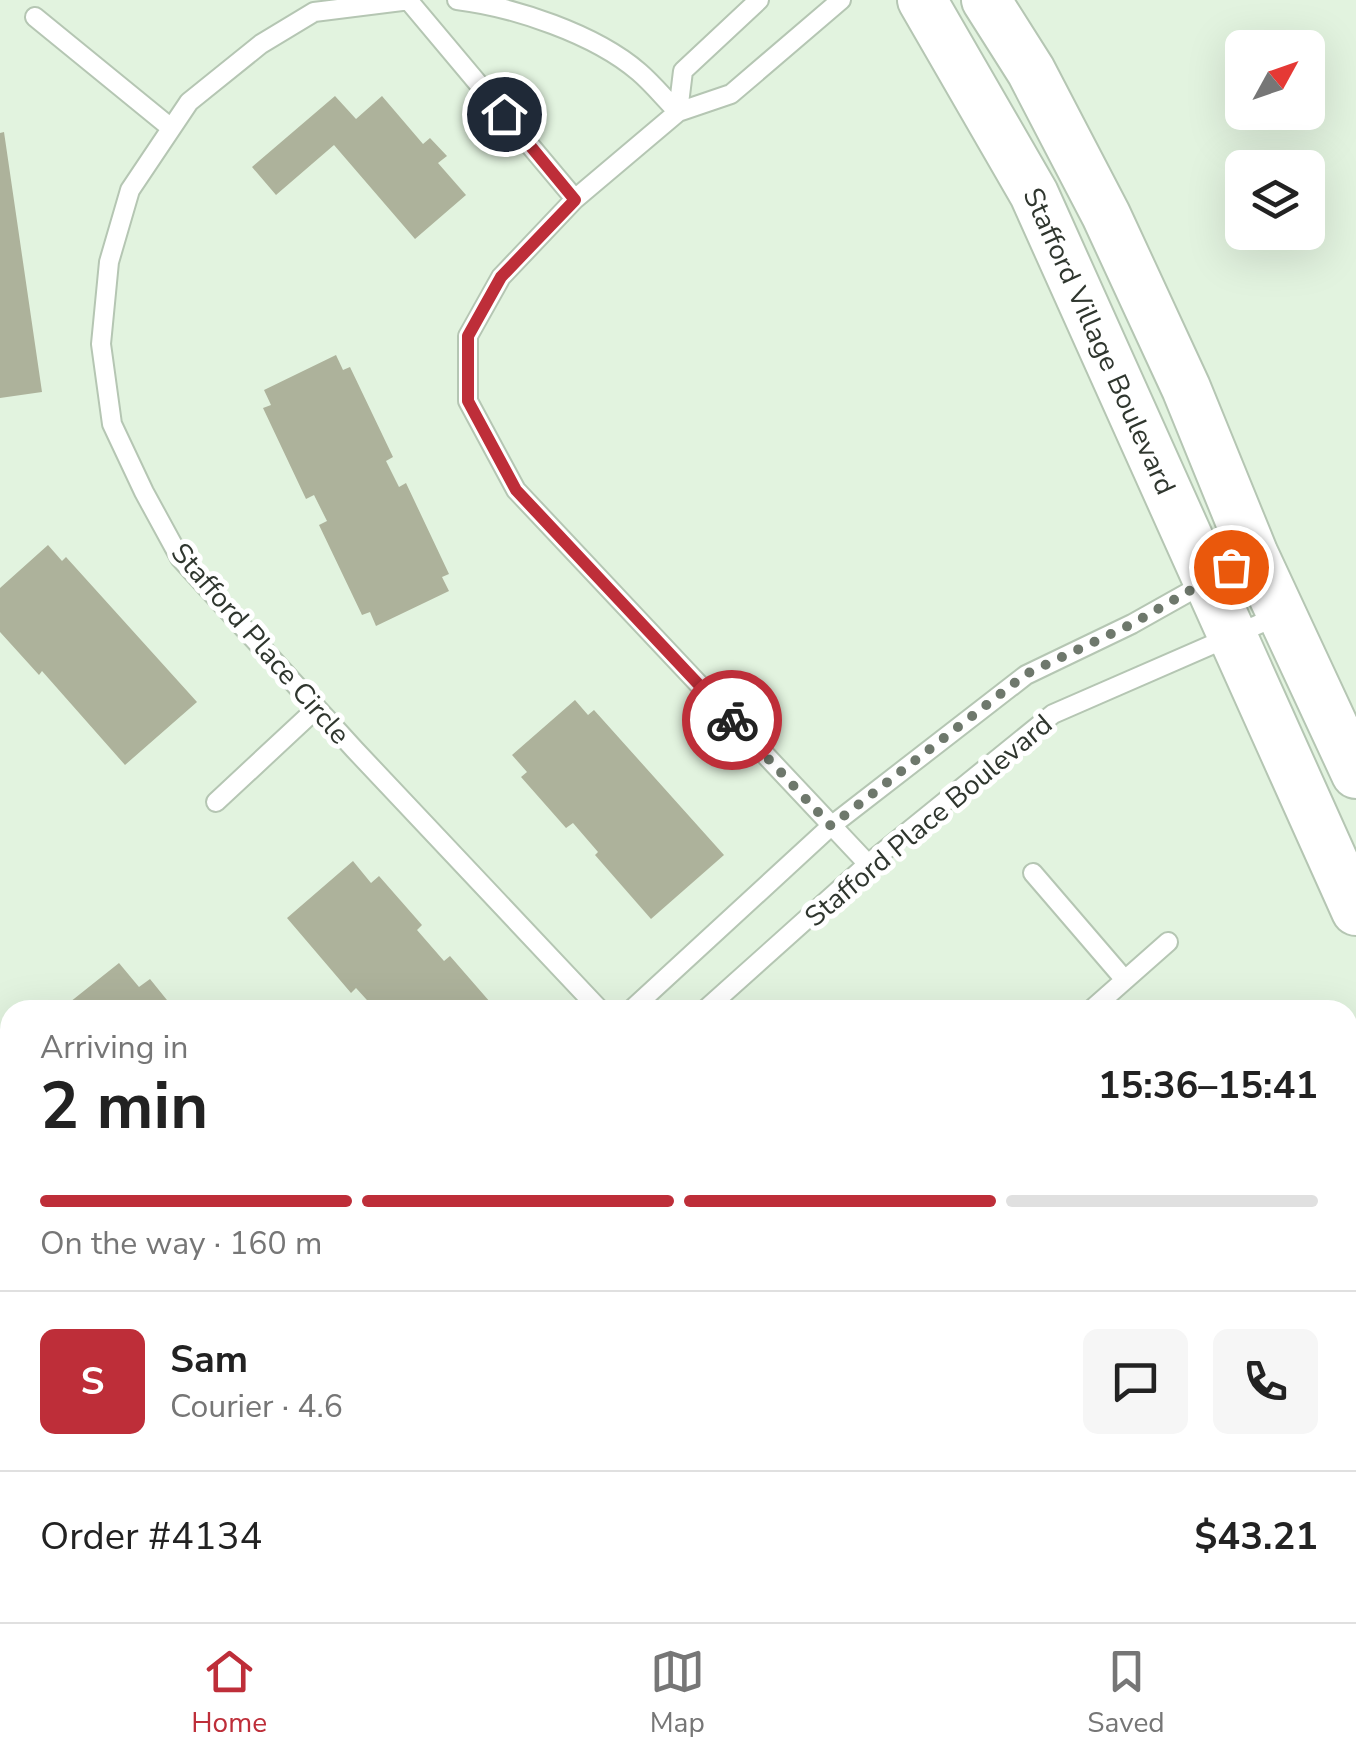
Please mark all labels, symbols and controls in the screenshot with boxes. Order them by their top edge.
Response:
north arrow [1225,30,1325,130]
map controls [1225,30,1325,250]
pin [462,72,547,157]
icon: home [477,87,532,142]
button: layers [1225,150,1325,250]
street label: Stafford Village Boulevard [1014,182,1185,501]
pin [1189,525,1274,610]
street label: Stafford Place Circle [162,535,358,752]
icon: bag [1204,540,1259,595]
courier [682,670,782,770]
icon: bike [705,693,760,748]
street label: Stafford Place Boulevard [797,706,1061,936]
text: Arriving in [40,1026,188,1069]
text: 15:36–15:41 [1098,1060,1318,1111]
text: 2 min [40,1062,208,1151]
text: On the way · 160 m [40,1222,322,1265]
button: chat [1083,1329,1188,1434]
button: phone [1213,1329,1318,1434]
text: Sam [170,1334,248,1385]
text: S [81,1356,104,1407]
text: Courier · 4.6 [170,1385,343,1428]
text: Order #4134 [40,1511,262,1562]
text: $43.21 [1195,1511,1318,1562]
tab: Home [191,1644,267,1742]
tab: Map [650,1644,705,1742]
tab: Saved [1087,1644,1165,1742]

